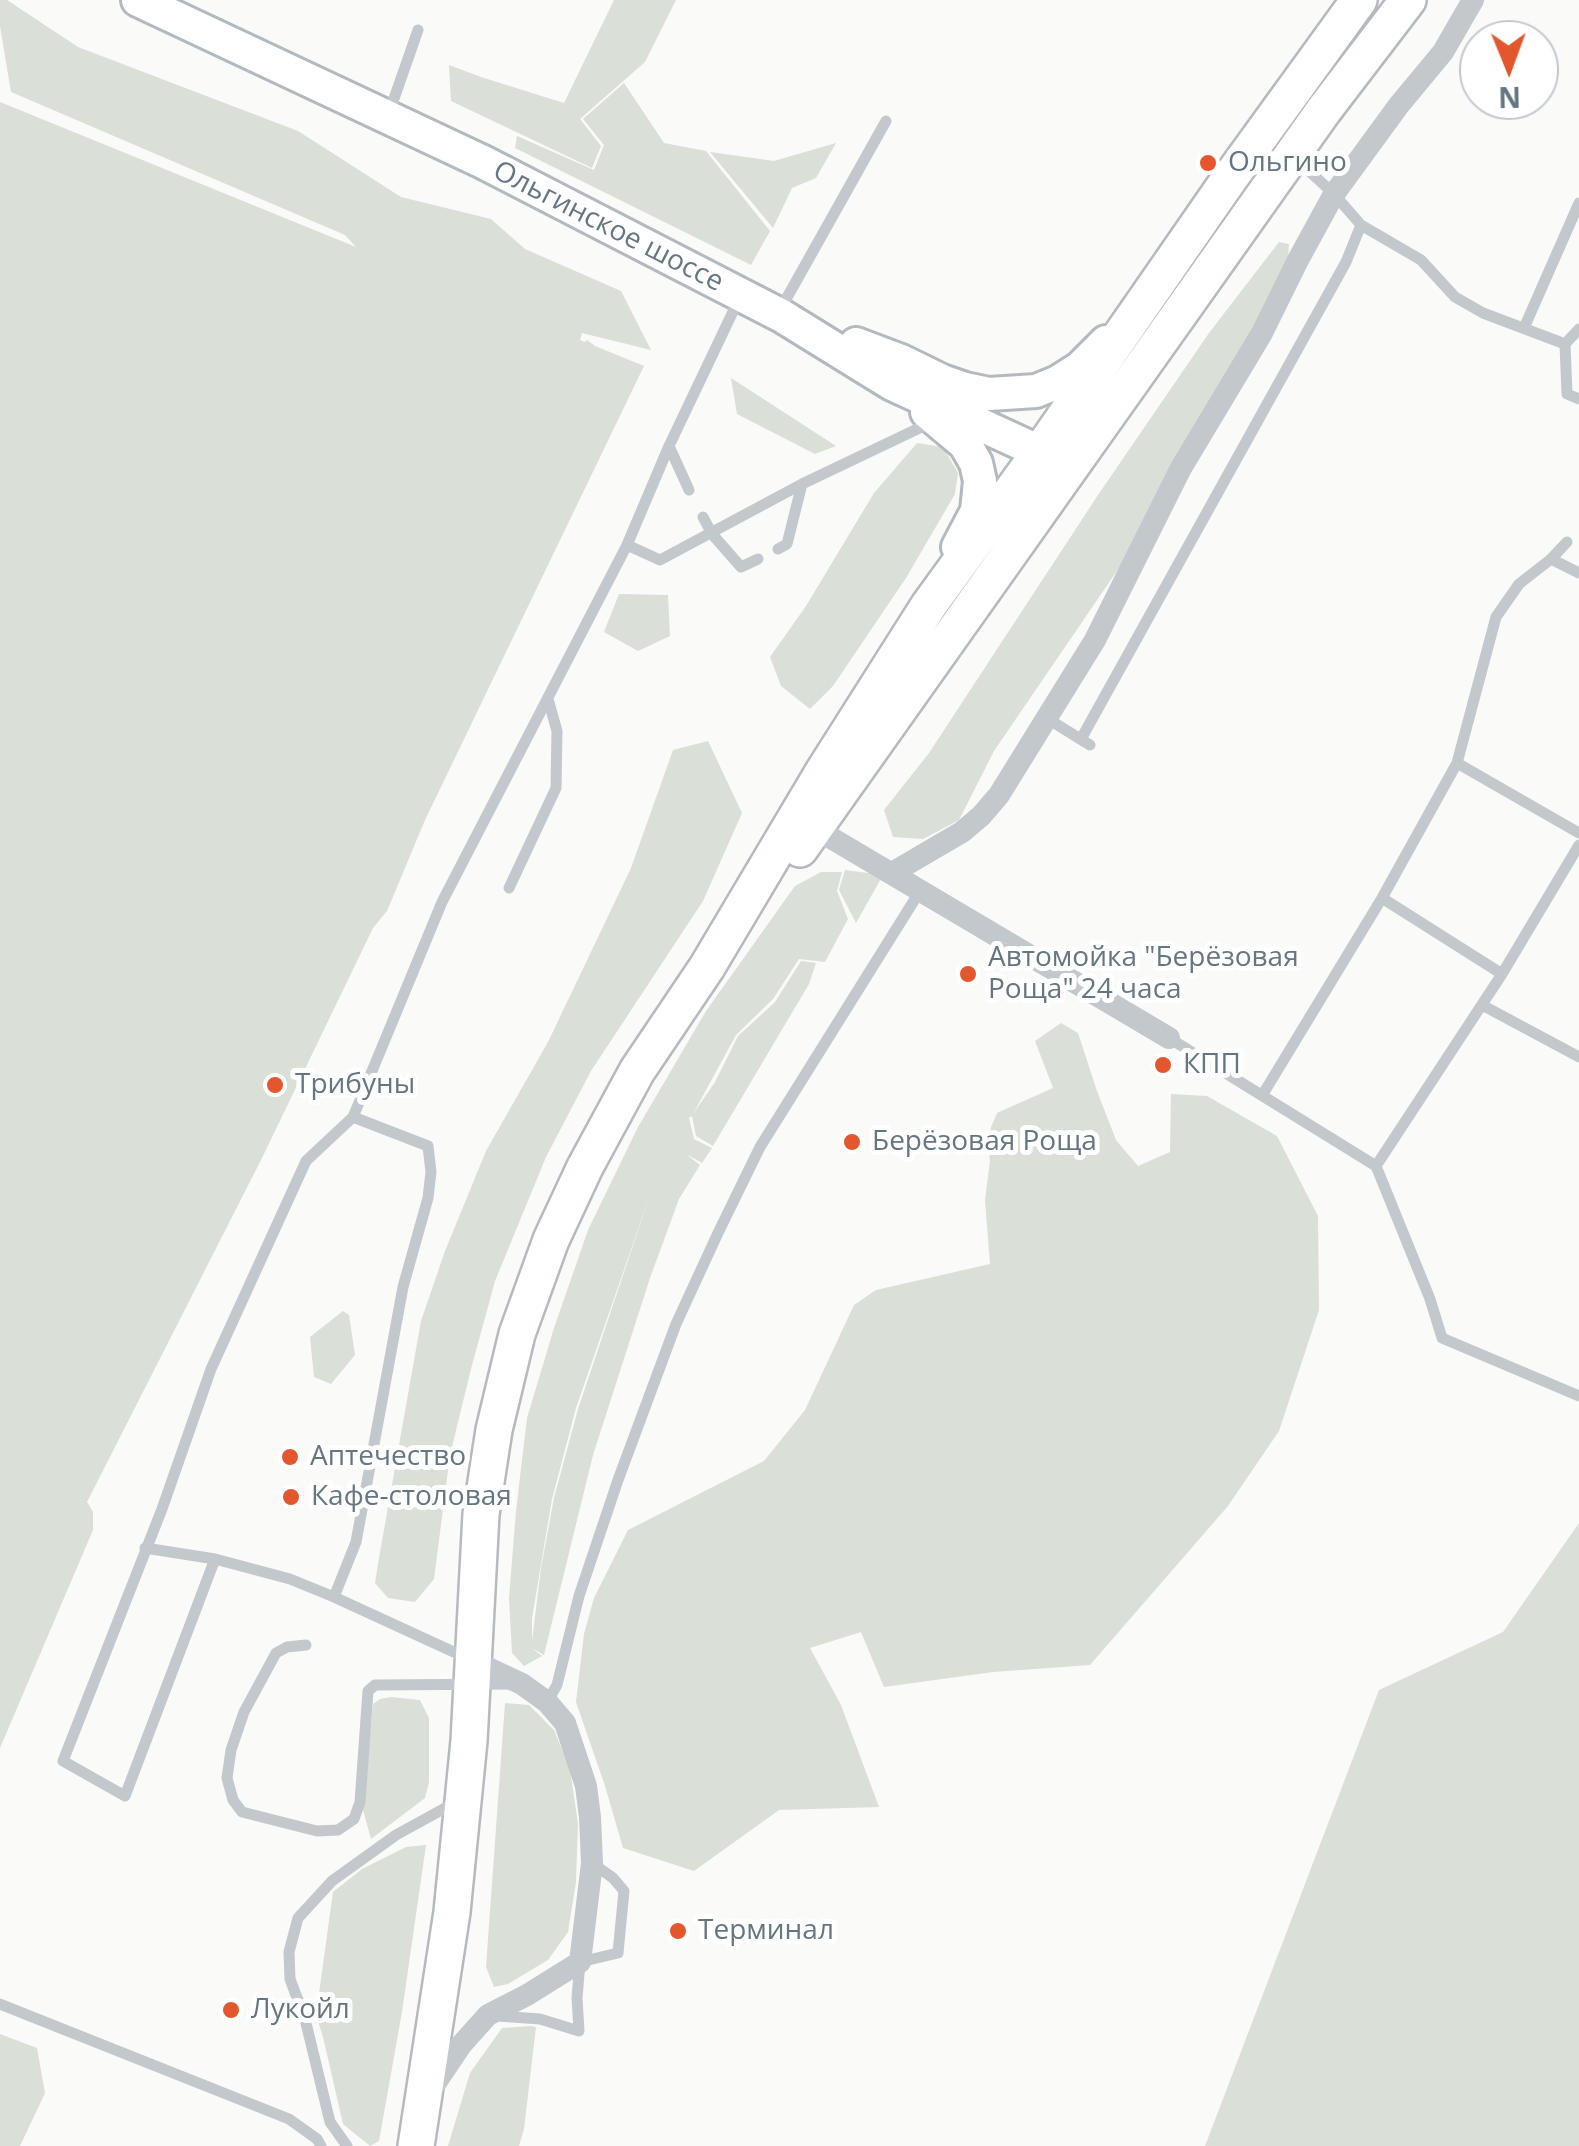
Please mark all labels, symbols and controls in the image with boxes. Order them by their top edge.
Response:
north arrow [1459,20,1559,120]
text: N [1498,79,1521,117]
place label: Ольгино [1228,146,1347,180]
marker: Ольгино [1197,152,1219,174]
street label: Ольгинское шоссе [487,154,729,300]
place label: Автомойка "Берёзовая Роща" 24 часа [988,941,1299,1007]
marker: Автомойка "Берёзовая Роща" 24 часа [957,963,979,985]
place label: КПП [1183,1048,1241,1082]
marker: КПП [1152,1054,1174,1076]
place label: Трибуны [295,1068,415,1102]
marker: Трибуны [264,1074,286,1096]
place label: Берёзовая Роща [872,1125,1097,1159]
marker: Берёзовая Роща [841,1131,863,1153]
place label: Аптечество [310,1440,466,1474]
marker: Аптечество [279,1446,301,1468]
place label: Кафе-столовая [311,1480,512,1514]
marker: Кафе-столовая [280,1486,302,1508]
place label: Терминал [698,1914,834,1948]
marker: Терминал [667,1920,689,1942]
place label: Лукойл [251,1993,350,2027]
marker: Лукойл [220,1999,242,2021]

